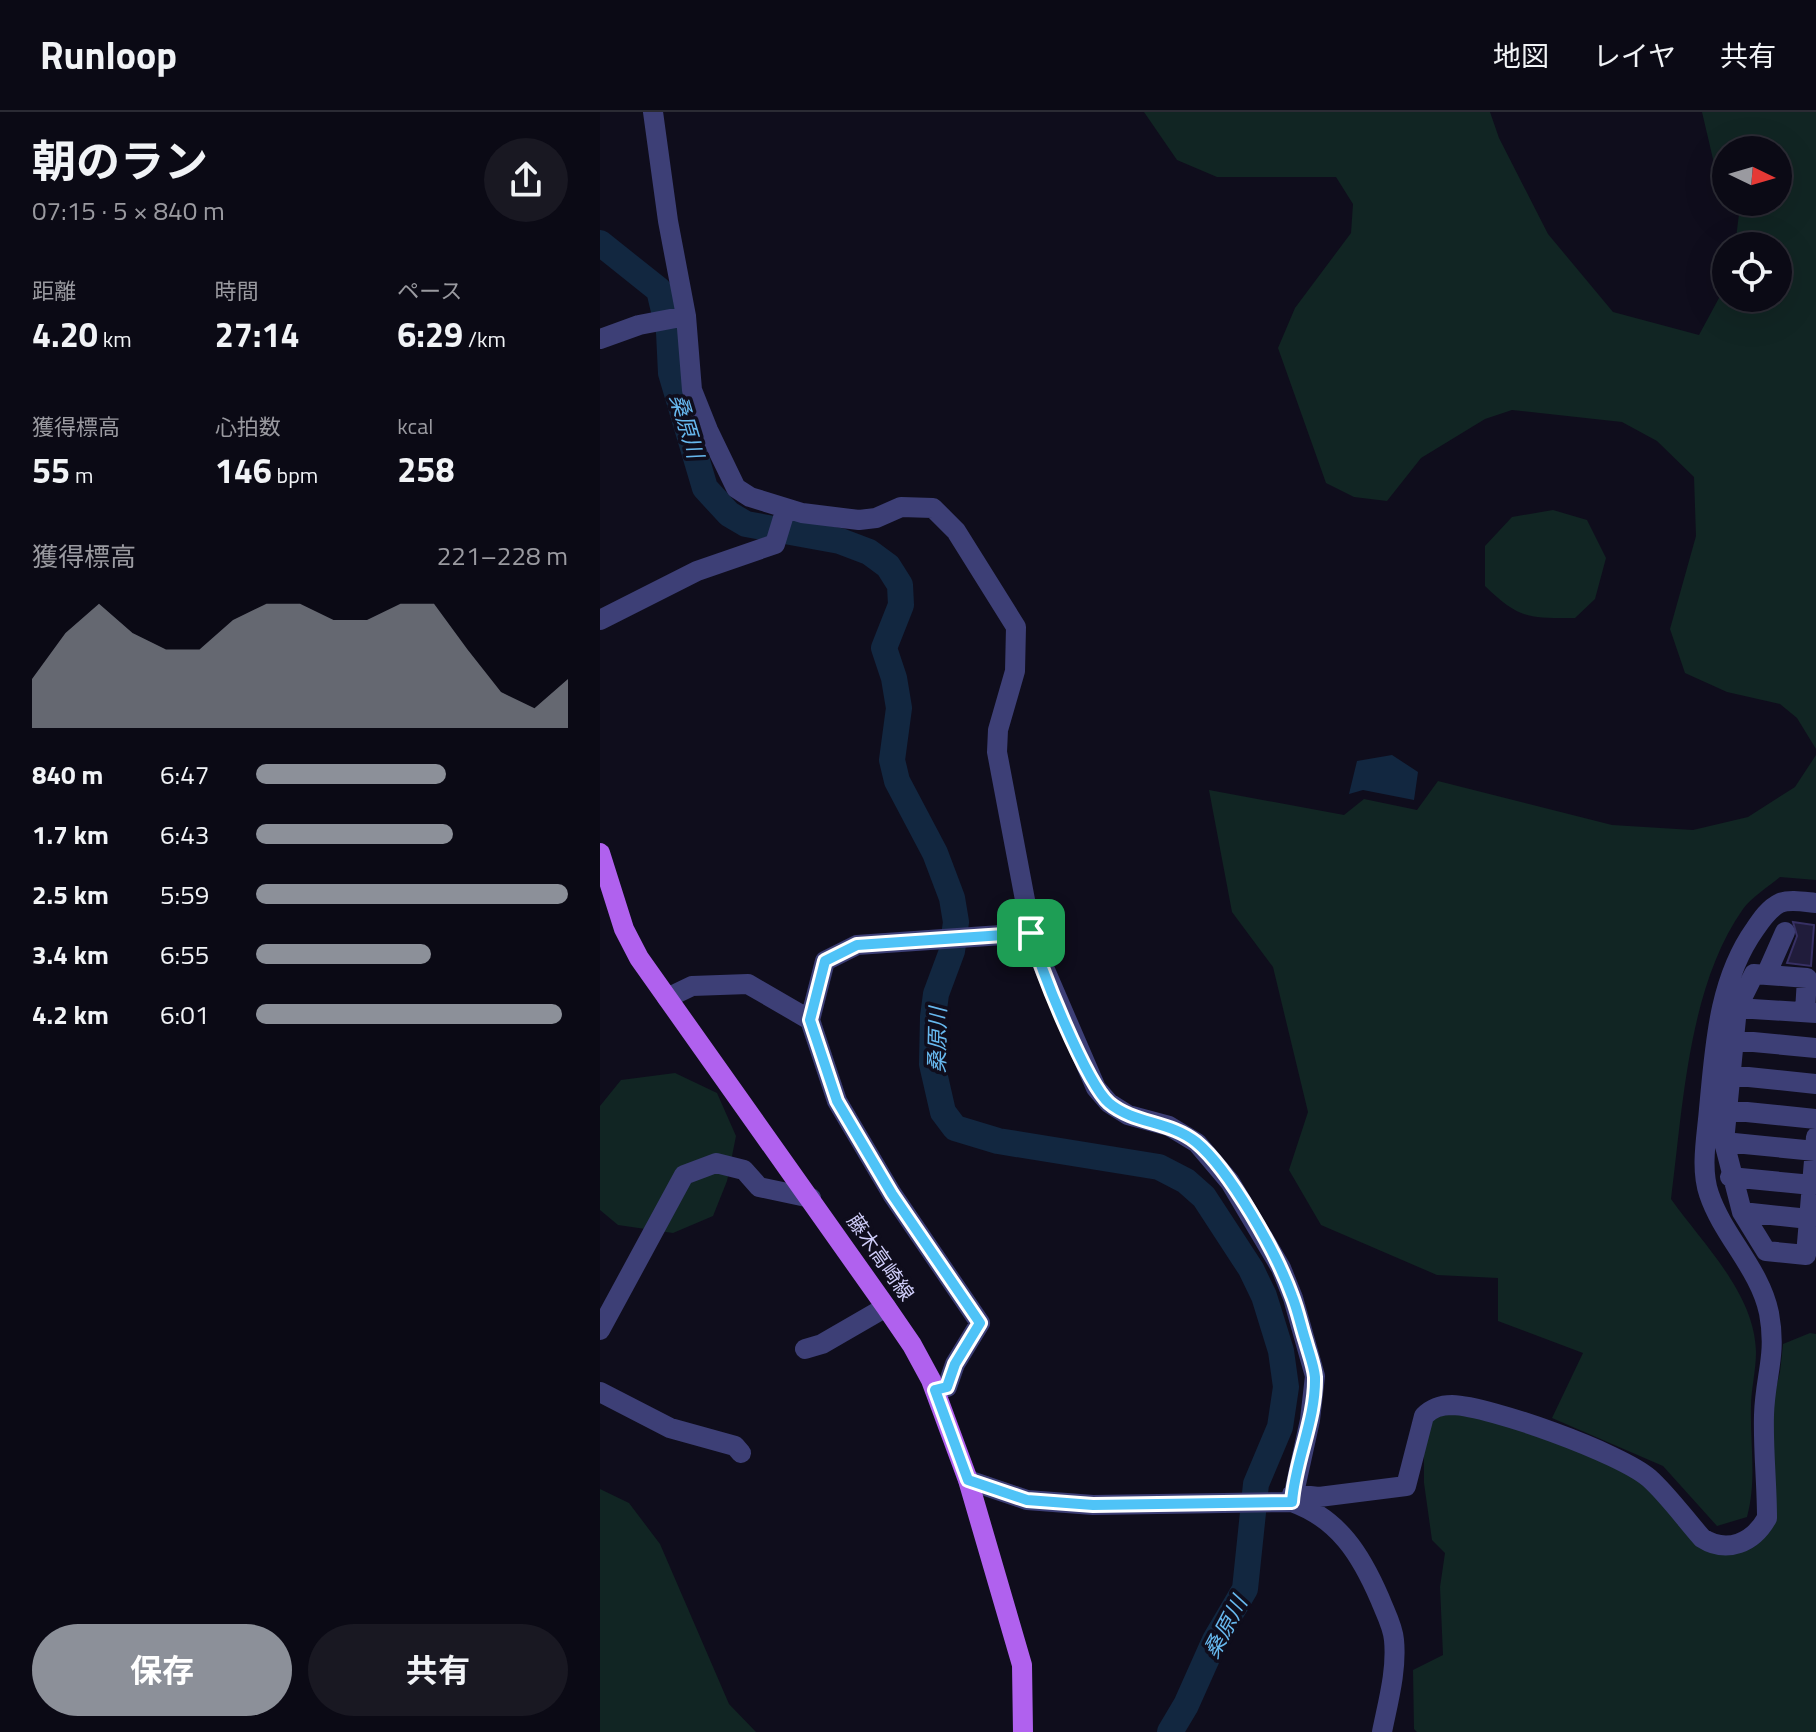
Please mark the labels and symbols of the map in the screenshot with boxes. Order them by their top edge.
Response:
north arrow [1712,136,1792,216]
water label: 桑原川 [661,389,713,464]
pin [997,899,1065,967]
water label: 桑原川 [919,1005,955,1073]
street label: 藤木高崎線 [840,1207,922,1307]
water label: 桑原川 [1194,1588,1256,1664]

